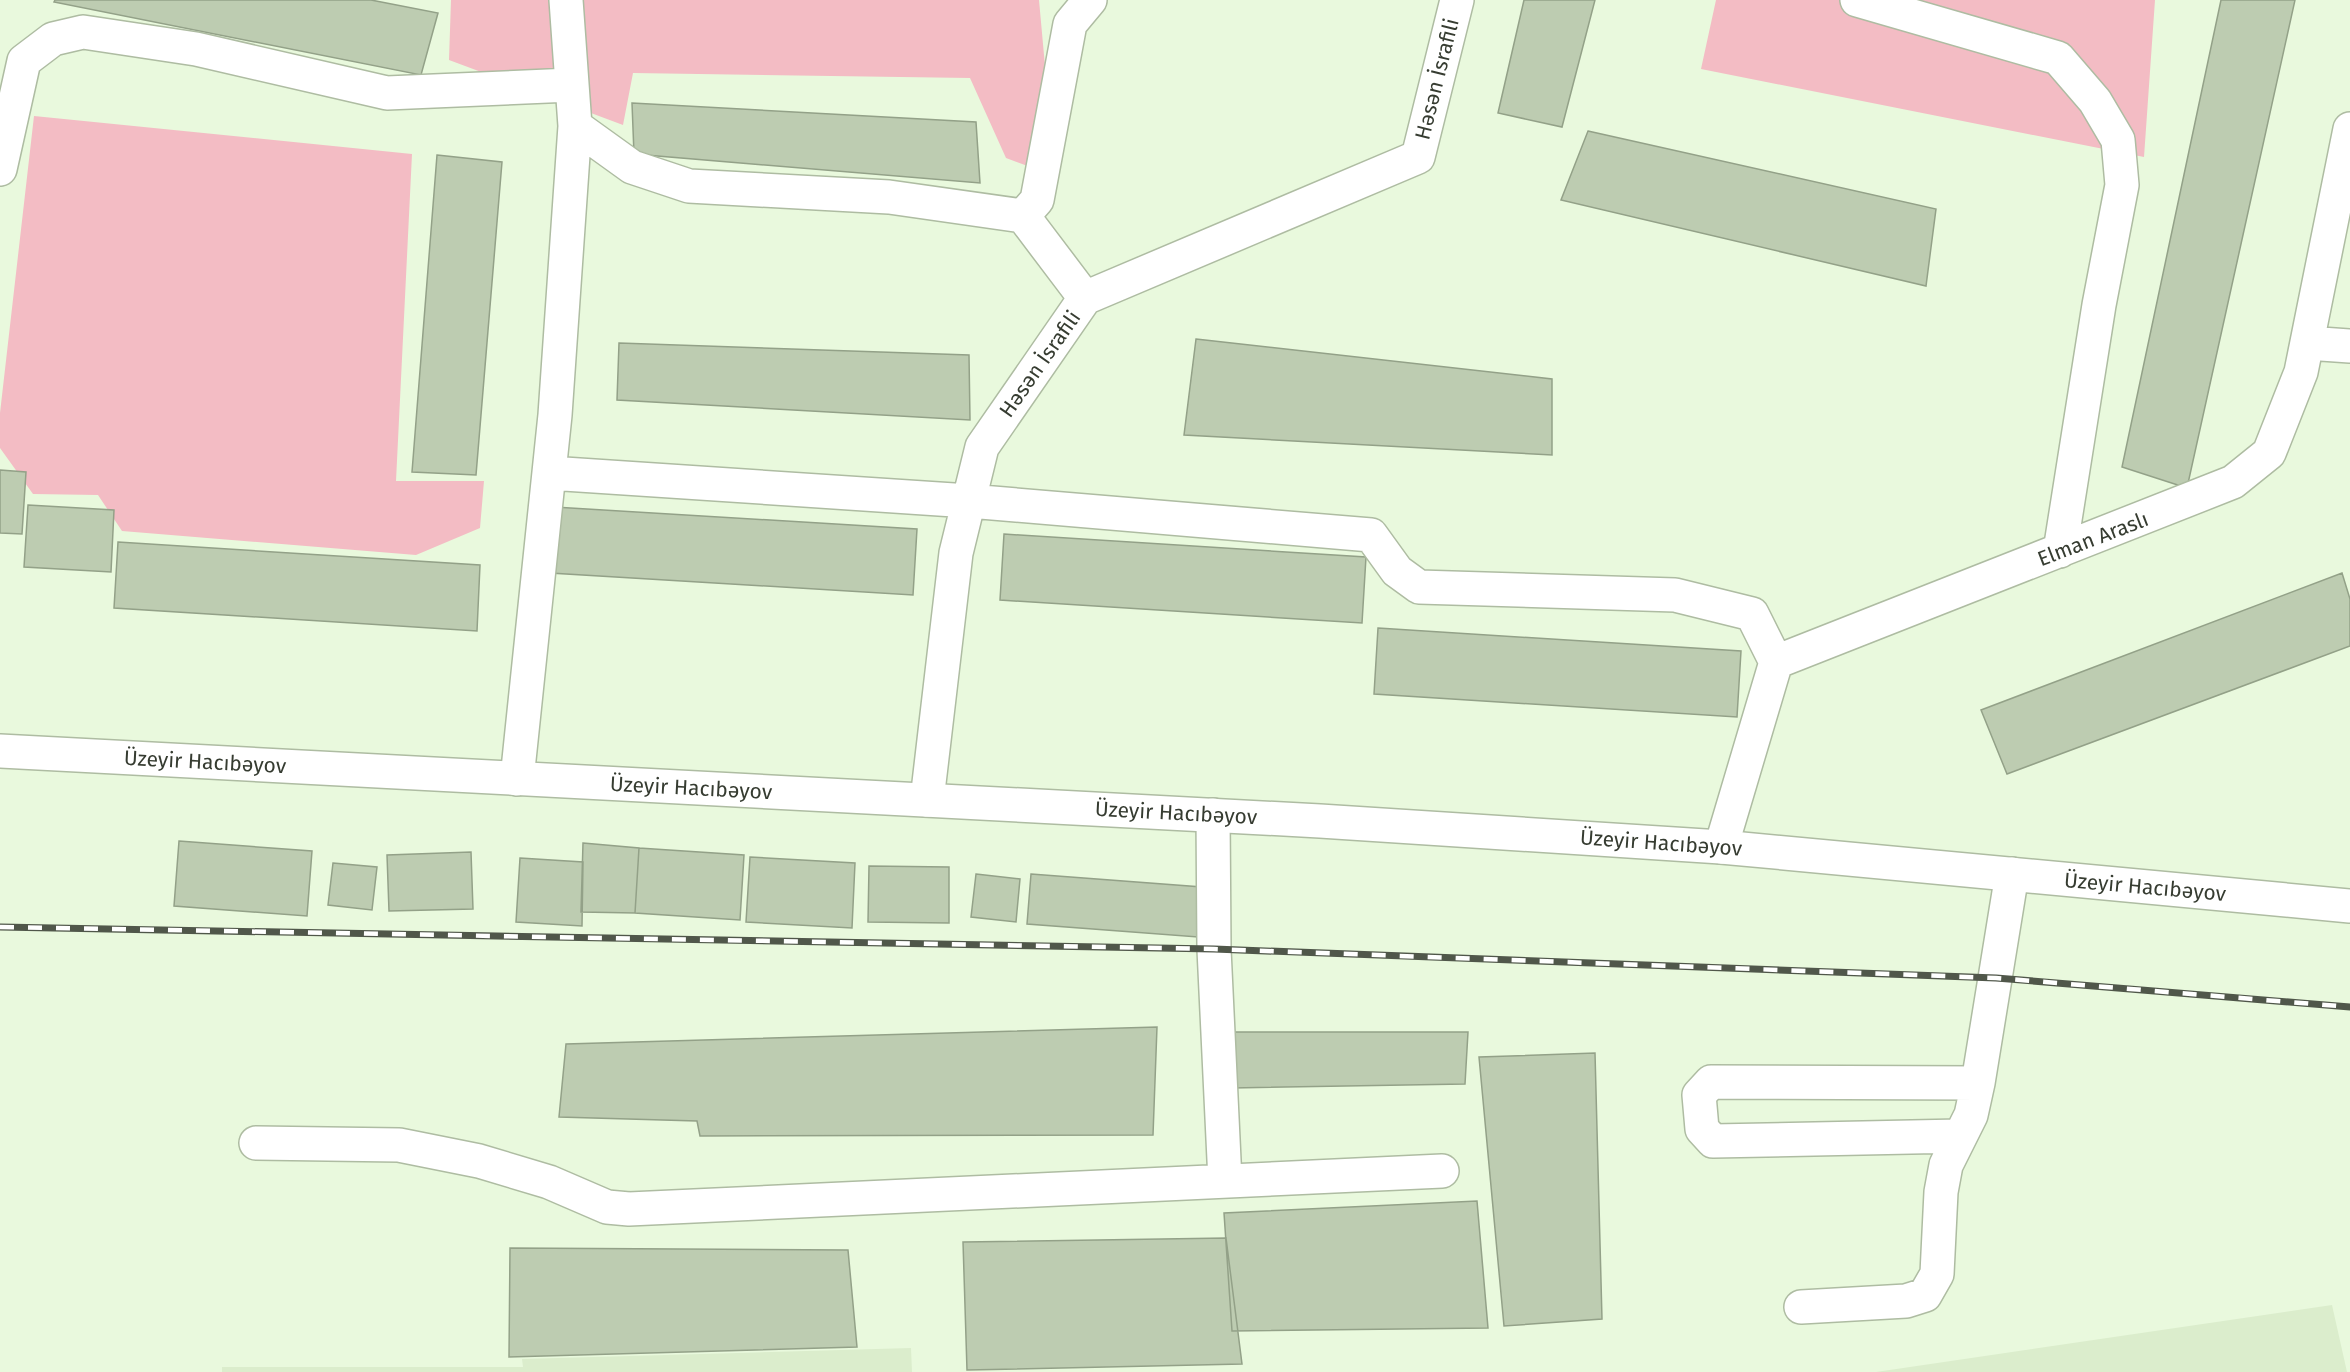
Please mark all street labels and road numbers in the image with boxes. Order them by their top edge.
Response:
street label: Həsən İsrafili [1409,16,1465,142]
street label: Həsən İsrafili [994,306,1086,422]
street label: Elman Araslı [2034,506,2152,572]
street label: Üzeyir Hacıbəyov [123,745,287,779]
street label: Üzeyir Hacıbəyov [609,771,773,805]
street label: Üzeyir Hacıbəyov [1094,796,1258,830]
street label: Üzeyir Hacıbəyov [1579,824,1744,862]
street label: Üzeyir Hacıbəyov [2063,867,2228,907]

